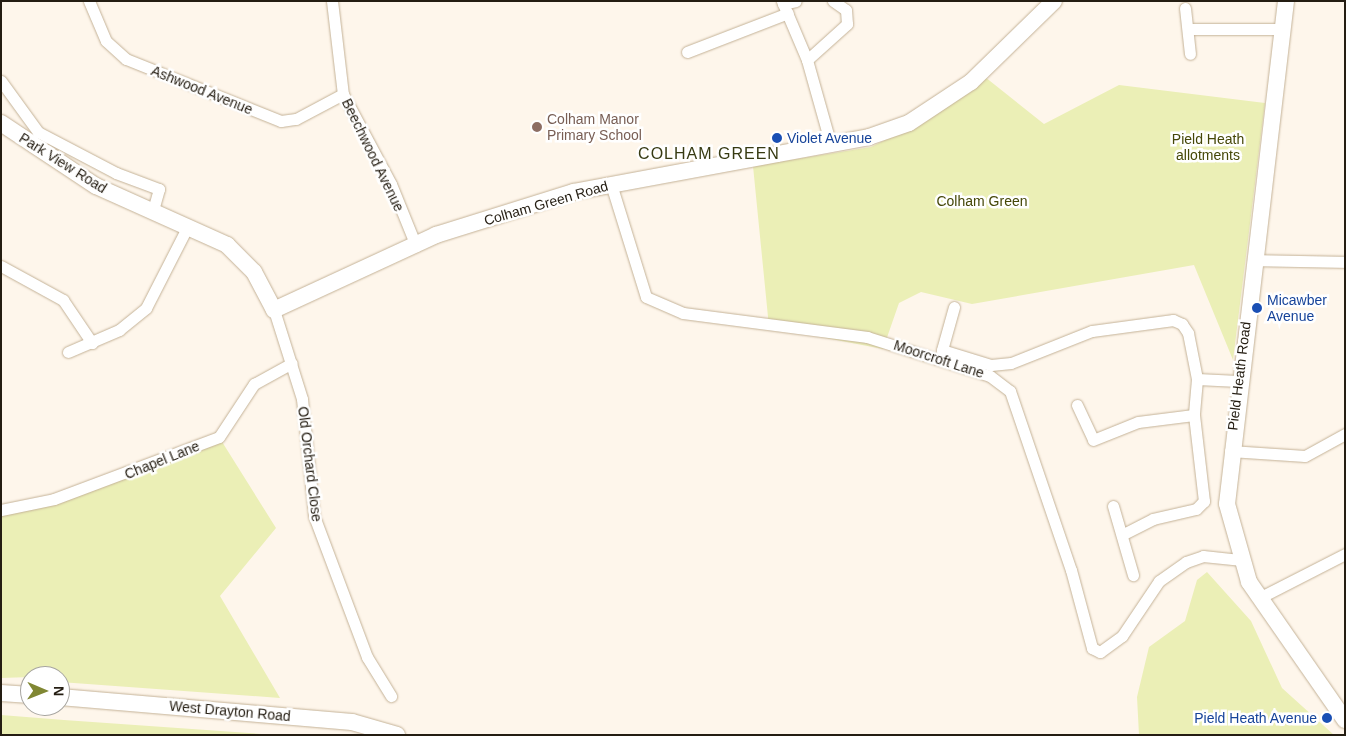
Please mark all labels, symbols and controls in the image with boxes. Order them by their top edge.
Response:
street label: Ashwood Avenue [148,62,256,118]
street label: Beechwood Avenue [338,95,408,215]
place label: Colham Manor Primary School [547,111,642,144]
marker: Colham Manor Primary School [531,121,543,133]
street label: Park View Road [16,129,110,197]
place label: Violet Avenue [787,130,873,146]
park label: Pield Heath allotments [1172,131,1244,164]
marker: Violet Avenue [771,132,783,144]
district label: COLHAM GREEN [637,144,781,164]
street label: Colham Green Road [482,177,610,229]
park label: Colham Green [936,193,1028,209]
place label: Micawber Avenue [1267,292,1327,324]
marker: Micawber Avenue [1251,302,1263,314]
street label: Pield Heath Road [1224,321,1254,431]
street label: Moorcroft Lane [892,336,986,382]
street label: Old Orchard Close [295,405,325,523]
street label: Chapel Lane [122,437,202,483]
north arrow [20,666,70,716]
text: N [51,686,67,696]
street label: West Drayton Road [169,697,291,725]
place label: Pield Heath Avenue [1194,710,1317,726]
marker: Pield Heath Avenue [1321,712,1333,724]

